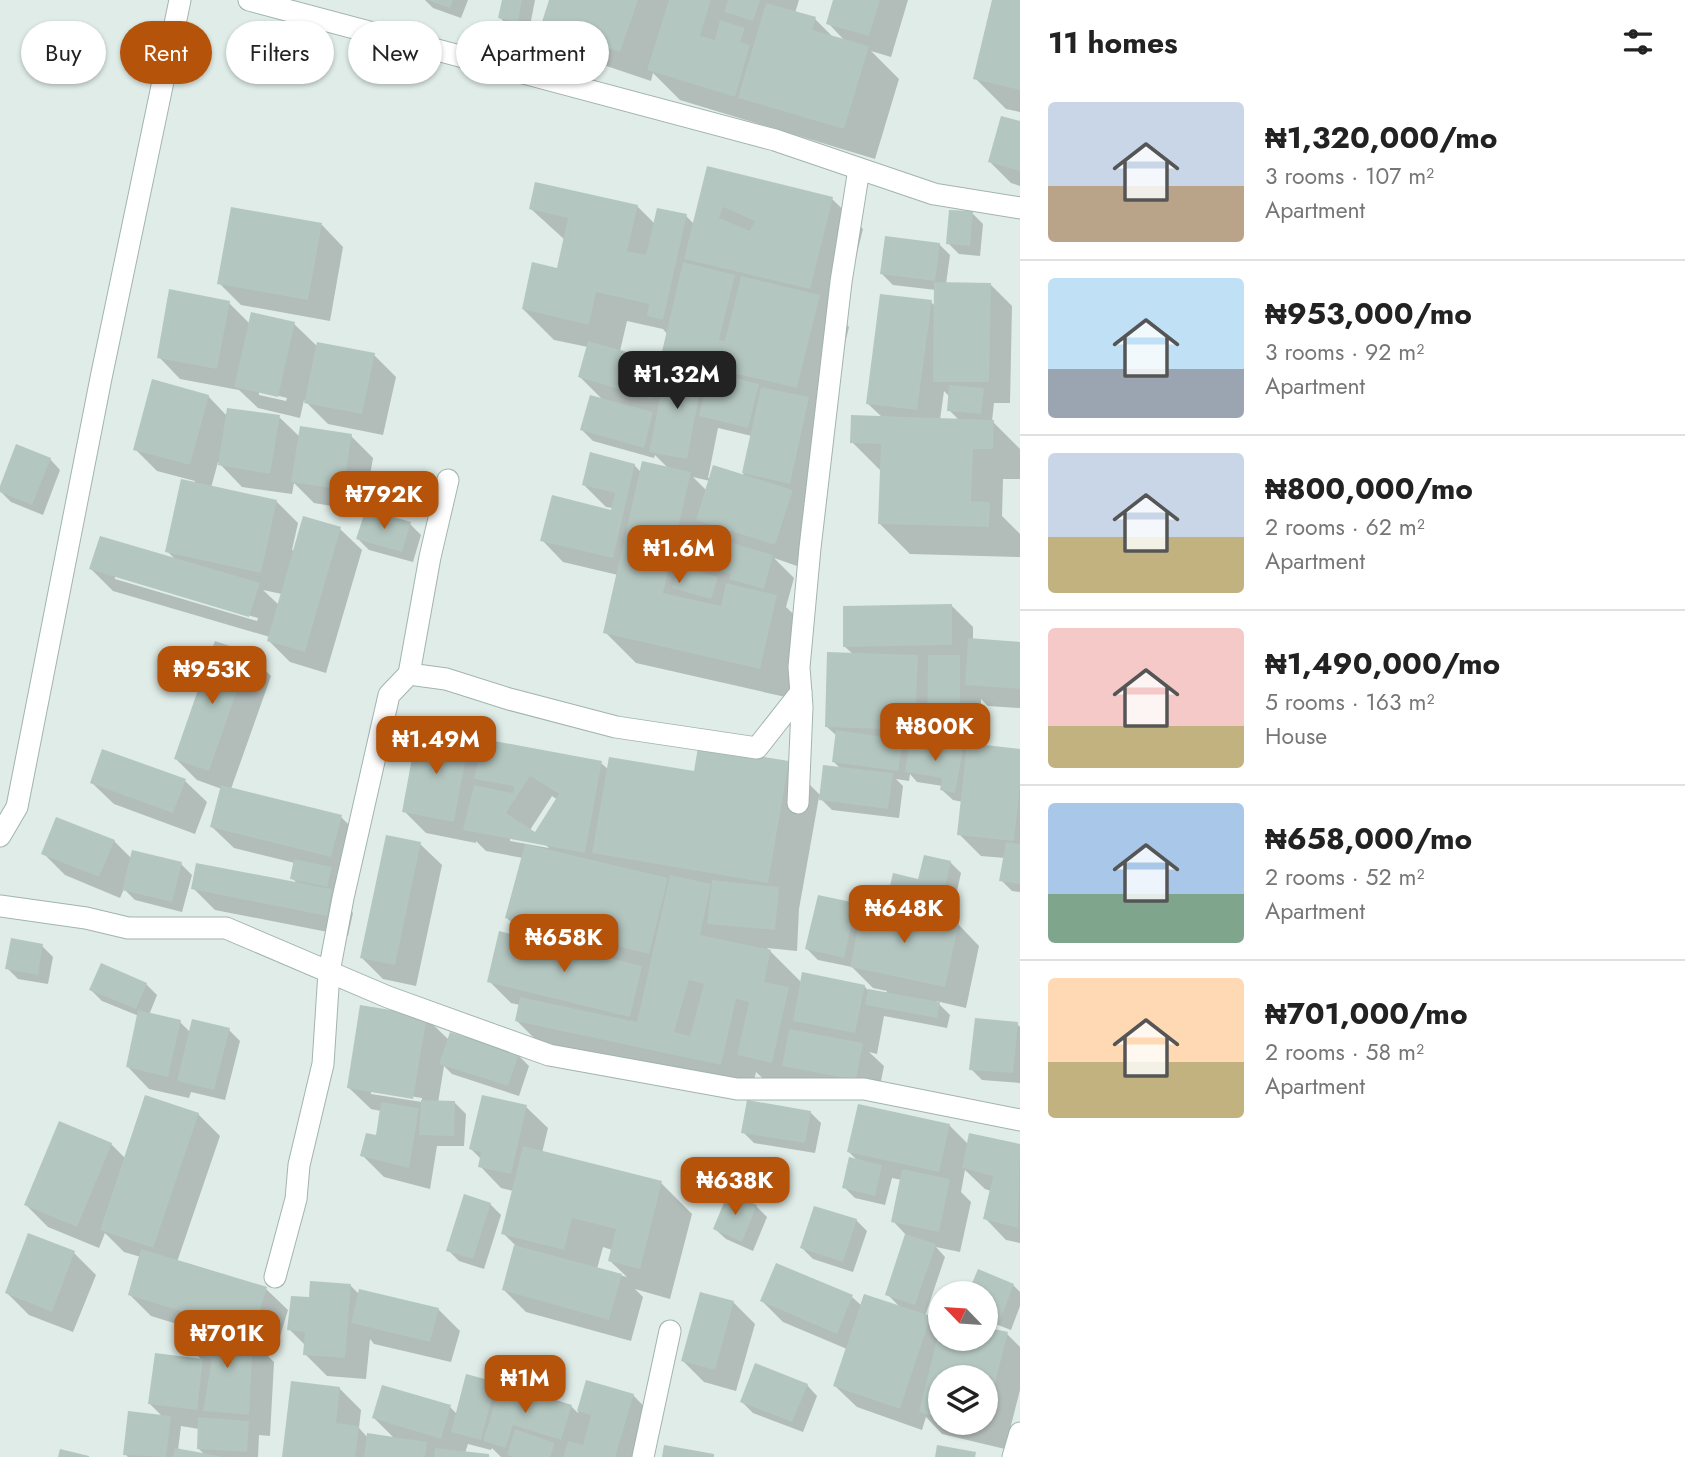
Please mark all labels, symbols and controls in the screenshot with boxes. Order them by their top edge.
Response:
chip: Buy [21,21,106,84]
chip: Rent [120,21,212,84]
chip: Filters [226,21,334,84]
chip: New [348,21,442,84]
chip: Apartment [456,21,609,84]
text: 11 homes [1048,21,1178,64]
icon: filters [1619,23,1657,61]
text: ₦1,320,000/mo [1265,116,1498,159]
icon: home [1104,130,1188,214]
text: 3 rooms · 107 m² [1265,159,1434,193]
text: Apartment [1265,193,1365,227]
text: ₦953,000/mo [1265,292,1472,335]
icon: home [1104,306,1188,390]
text: 3 rooms · 92 m² [1265,335,1424,369]
pin: ₦1.32M [620,352,734,411]
text: ₦1.32M [634,357,720,391]
text: Apartment [1265,369,1365,403]
text: ₦800,000/mo [1265,467,1473,510]
pin: ₦792K [335,472,433,531]
text: ₦792K [345,477,423,511]
icon: home [1104,481,1188,565]
text: 2 rooms · 62 m² [1265,510,1425,544]
pin: ₦1.6M [630,526,728,585]
text: ₦1.6M [643,531,715,565]
text: Apartment [1265,544,1365,578]
text: ₦1,490,000/mo [1265,642,1500,685]
pin: ₦953K [163,646,261,706]
text: ₦953K [173,652,251,686]
icon: home [1104,656,1188,740]
text: 5 rooms · 163 m² [1265,685,1434,719]
pin: ₦800K [886,704,984,763]
text: ₦800K [896,709,974,743]
pin: ₦1.49M [379,716,493,776]
text: House [1265,719,1327,753]
text: ₦1.49M [392,722,480,756]
text: ₦658,000/mo [1265,817,1472,860]
icon: home [1104,831,1188,915]
text: 2 rooms · 52 m² [1265,860,1424,894]
pin: ₦648K [855,886,953,945]
text: ₦648K [865,891,943,925]
text: Apartment [1265,894,1365,928]
pin: ₦658K [515,914,613,974]
text: ₦658K [525,920,603,954]
text: ₦701,000/mo [1265,992,1468,1035]
icon: home [1104,1006,1188,1090]
text: 2 rooms · 58 m² [1265,1035,1424,1069]
text: Apartment [1265,1069,1365,1103]
pin: ₦638K [686,1158,784,1217]
text: ₦638K [697,1163,773,1197]
north arrow [928,1281,998,1351]
map controls [928,1281,998,1435]
pin: ₦701K [178,1310,276,1370]
text: ₦701K [190,1316,264,1350]
pin: ₦1M [491,1356,559,1415]
text: ₦1M [501,1361,549,1395]
button: layers [928,1365,998,1435]

